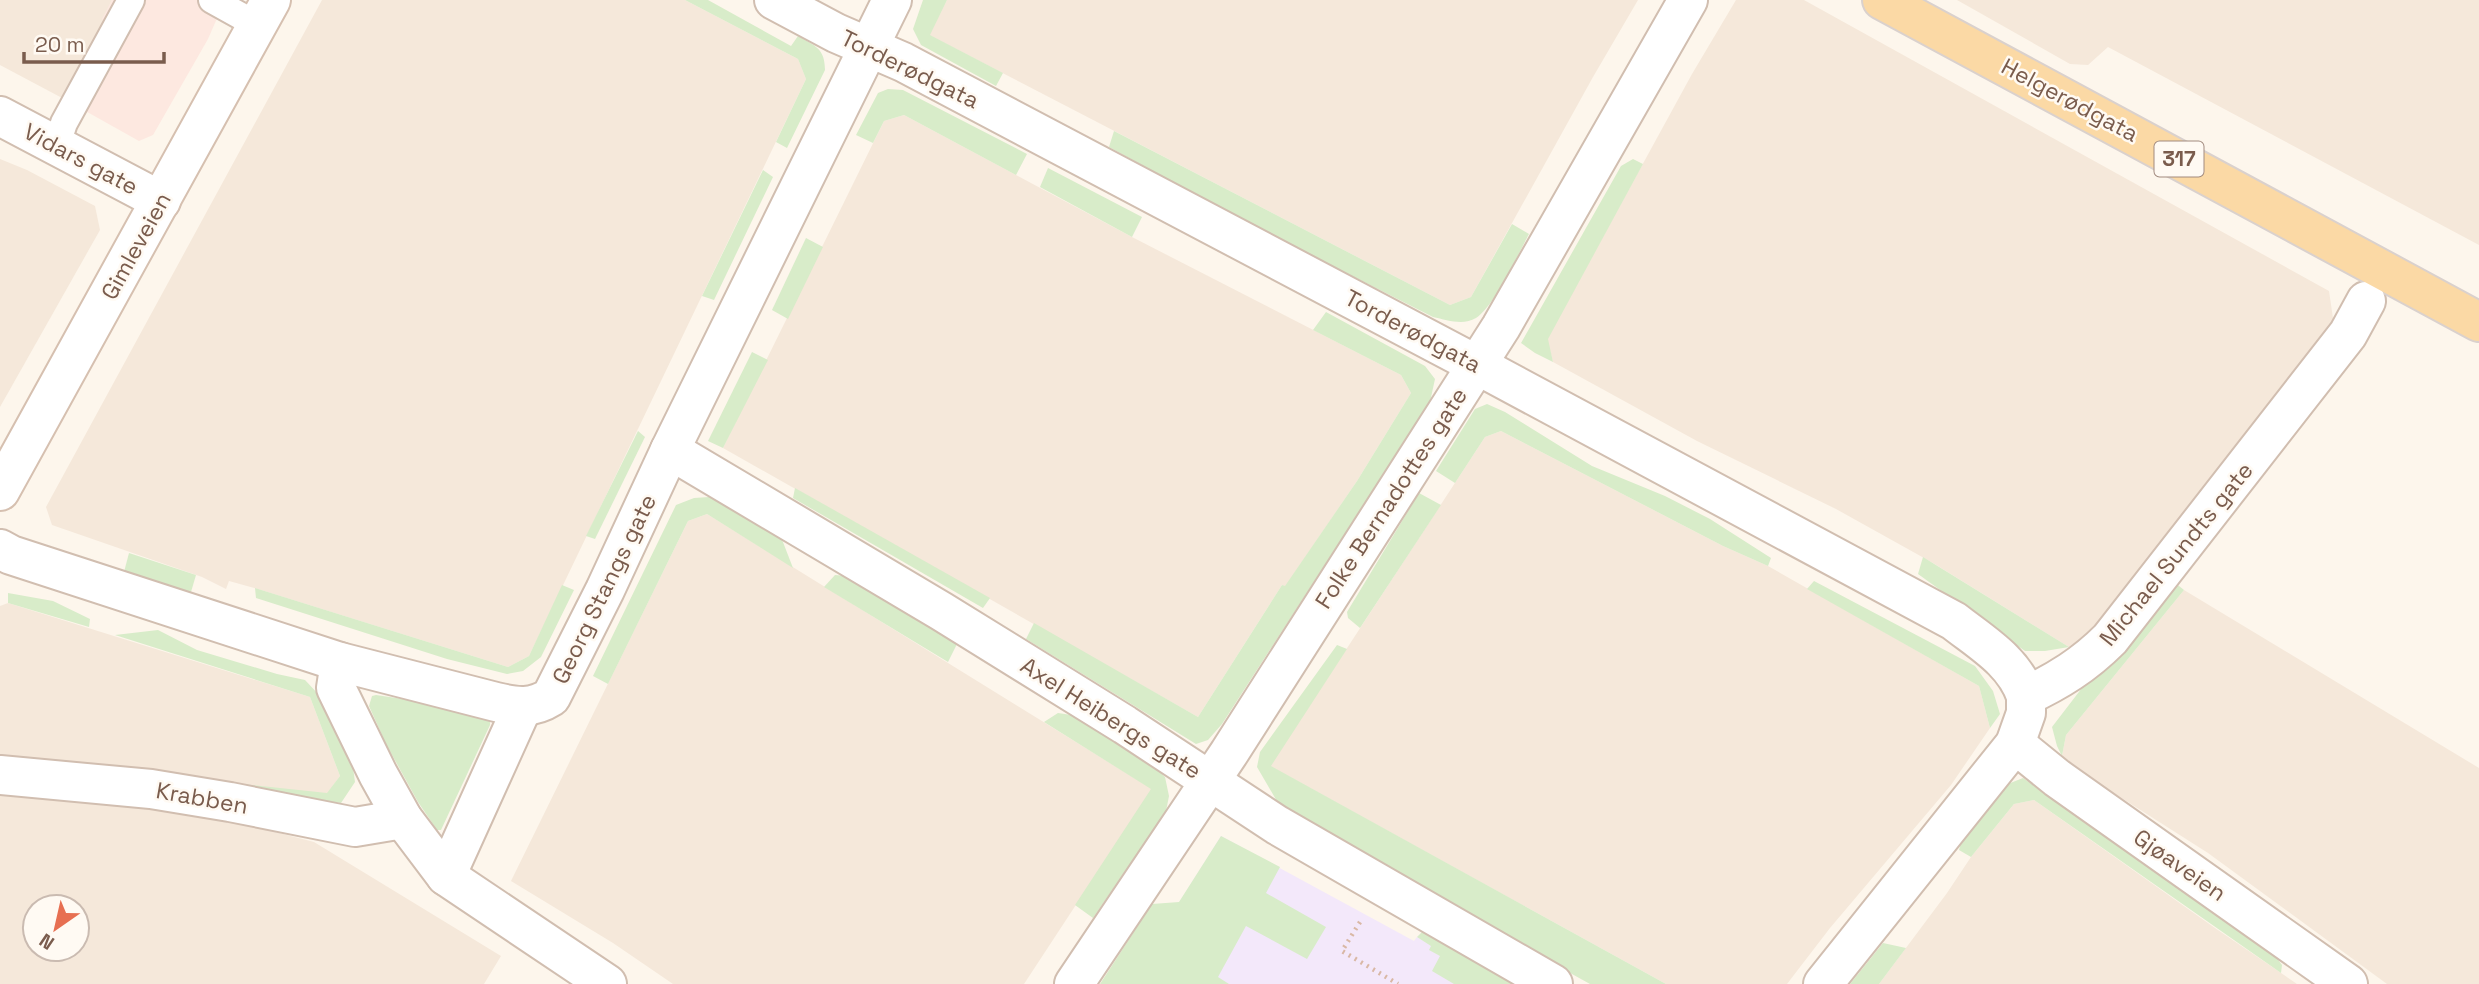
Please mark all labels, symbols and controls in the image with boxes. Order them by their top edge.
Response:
scale bar [24,21,164,65]
street label: Torderødgata [836,23,984,115]
text: 20 m [35,31,85,58]
street label: Helgerødgata [1996,51,2144,149]
street label: Vidars gate [19,116,143,202]
road number: 317 [2154,142,2204,176]
street label: Gimleveien [94,187,178,305]
street label: Torderødgata [1340,282,1486,380]
street label: Folke Bernadottes gate [1308,382,1474,614]
street label: Michael Sundts gate [2093,456,2259,652]
street label: Georg Stangs gate [545,489,663,689]
street label: Axel Heibergs gate [1015,650,1207,786]
street label: Krabben [154,775,250,821]
street label: Gjøaveien [2128,822,2232,908]
north arrow [21,893,91,963]
text: N [35,928,59,956]

